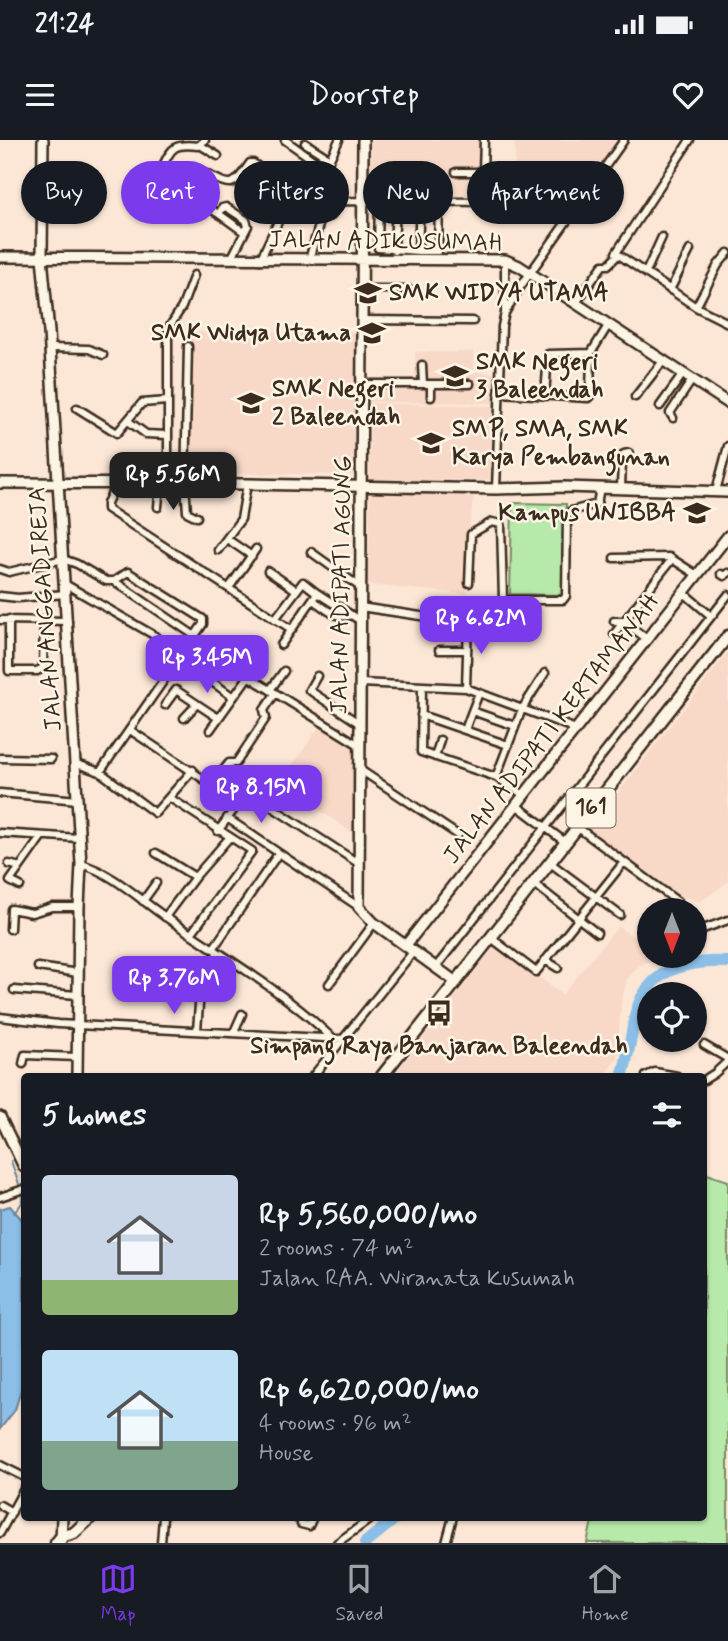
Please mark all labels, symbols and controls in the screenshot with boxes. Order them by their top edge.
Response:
text: 21:24 [35,8,94,42]
text: Doorstep [308,74,420,116]
icon: menu [21,76,59,114]
icon: heart [669,76,707,114]
chip: Buy [21,161,107,224]
chip: Rent [121,161,220,224]
chip: Filters [234,161,349,224]
chip: New [363,161,453,224]
chip: Apartment [467,161,624,224]
street label: JALAN ADIKUSUMAH [268,224,502,260]
school or university icon: SMK WIDYA UTAMA [353,278,383,308]
place label: SMK WIDYA UTAMA [389,278,609,309]
place label: SMK Widya Utama [151,318,351,349]
school or university icon: SMK Widya Utama [357,318,387,348]
place label: SMK Negeri 3 Baleendah [476,347,603,406]
school or university icon: SMK Negeri 3 Baleendah [440,361,470,391]
place label: SMK Negeri 2 Baleendah [272,374,400,433]
school or university icon: SMK Negeri 2 Baleendah [236,388,266,418]
place label: SMP, SMA, SMK Karya Pembangunan [452,414,670,476]
school or university icon: SMP, SMA, SMK Karya Pembangunan [416,428,446,458]
pin: Rp 5.56M [101,452,245,512]
street label: JALAN ADIPATI AGUNG [324,455,360,715]
text: Rp 5.56M [126,460,220,490]
street label: JALAN ANGGADIREJA [22,486,70,732]
place label: Kampus UNIBBA [498,498,676,529]
school or university icon: Kampus UNIBBA [682,498,712,528]
street label: JALAN ADIPATI KERTAMANAH [437,587,668,871]
pin: Rp 6.62M [409,596,553,656]
text: Rp 6.62M [436,604,526,634]
pin: Rp 3.45M [135,636,279,695]
text: Rp 3.45M [162,643,252,673]
pin: Rp 8.15M [189,766,333,825]
text: Rp 8.15M [216,773,306,803]
road number: 161 [566,788,616,828]
north arrow [637,898,707,968]
map controls [637,898,707,1052]
pin: Rp 3.76M [102,956,246,1016]
text: Rp 3.76M [128,964,220,994]
button: locate [637,982,707,1052]
bus stop icon: Simpang Raya Banjaran Baleendah [424,998,454,1028]
place label: Simpang Raya Banjaran Baleendah [250,1031,628,1065]
text: 5 homes [42,1096,147,1135]
icon: filters [648,1096,686,1134]
text: Rp 5,560,000/mo [259,1195,477,1234]
icon: home [98,1203,182,1287]
text: 2 rooms · 74 m² [259,1234,414,1264]
text: Jalan RAA. Wiranata Kusumah [259,1264,575,1294]
text: Rp 6,620,000/mo [259,1370,479,1409]
icon: home [98,1378,182,1462]
text: 4 rooms · 96 m² [259,1409,412,1439]
text: House [259,1439,313,1469]
tab: Map [99,1560,137,1627]
tab: Saved [335,1560,383,1627]
tab: Home [582,1560,629,1627]

